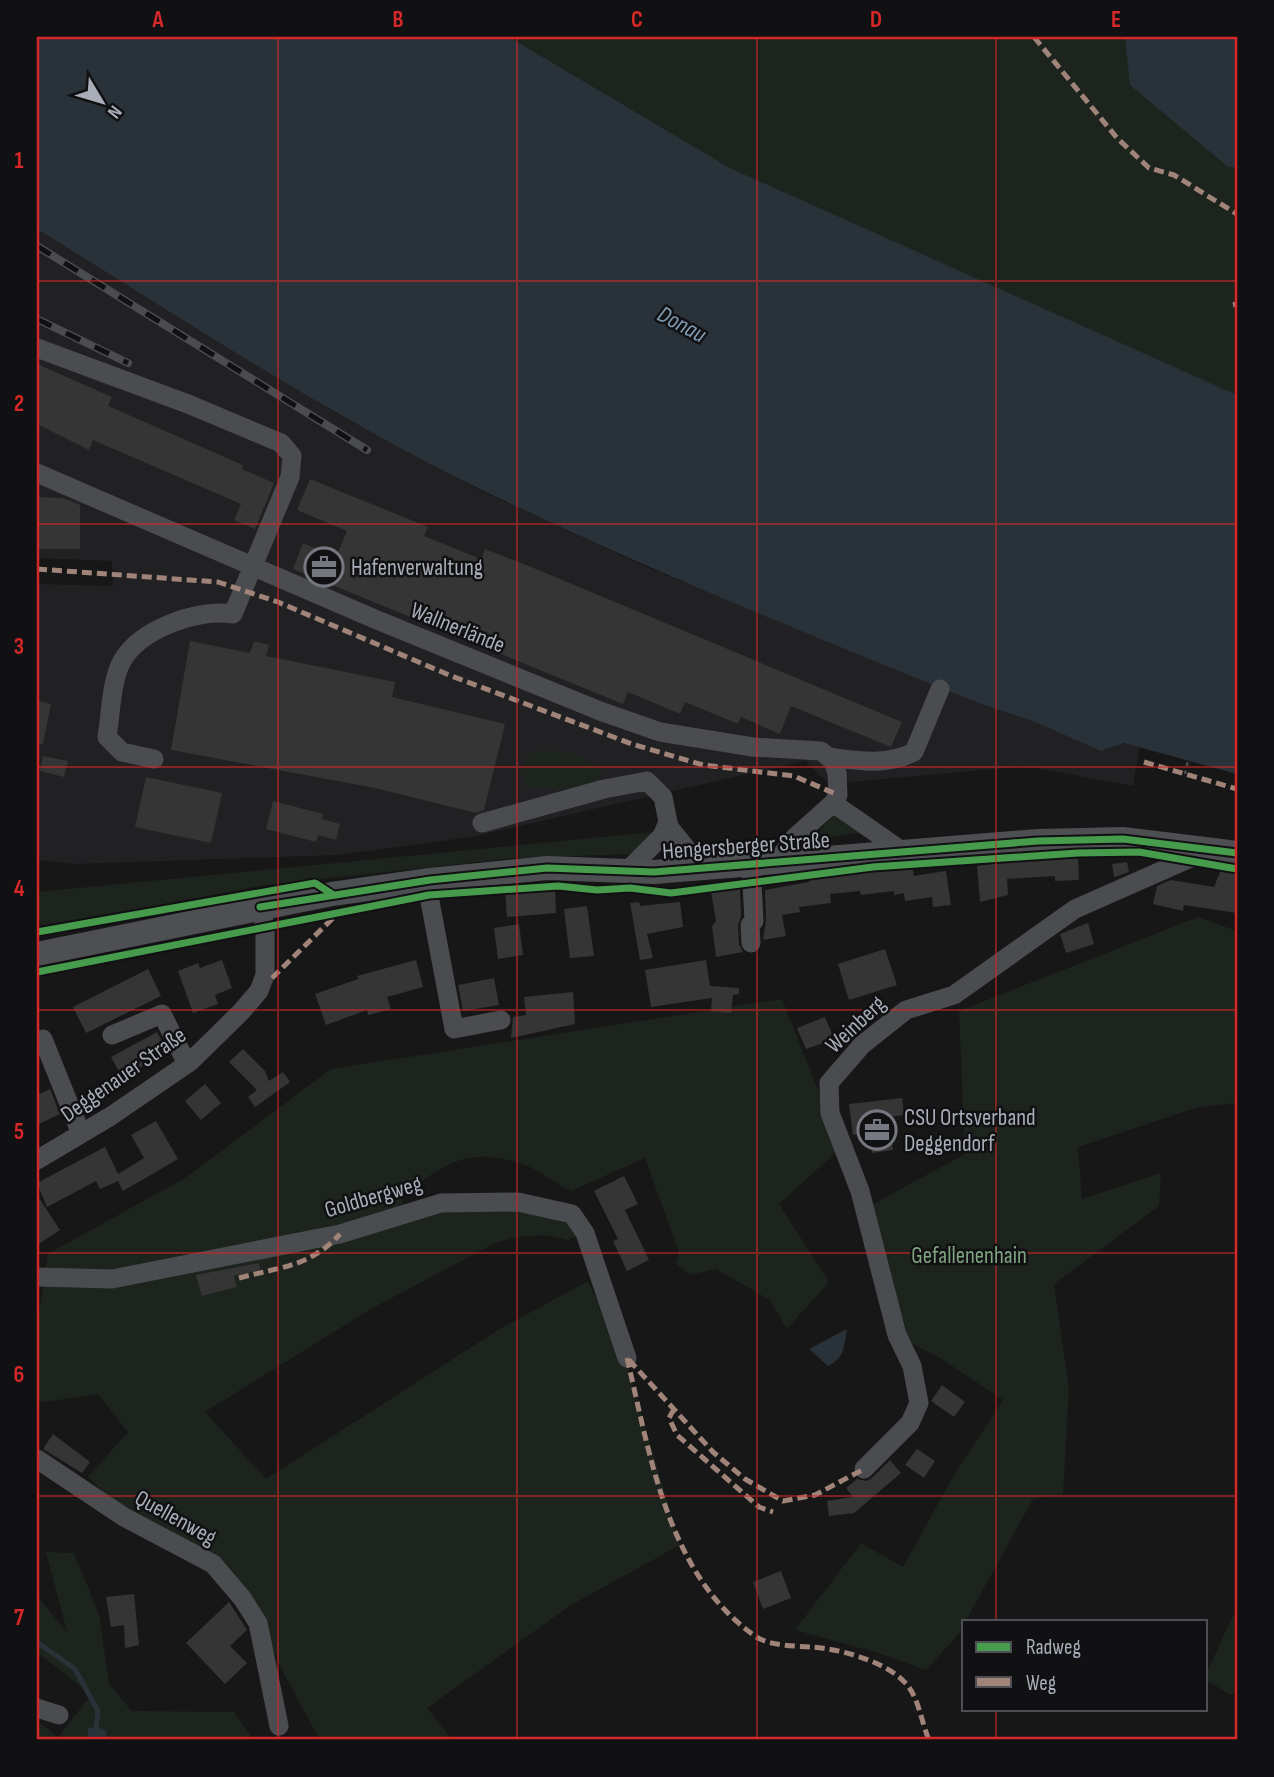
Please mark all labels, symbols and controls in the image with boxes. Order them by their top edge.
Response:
text: A [152,6,165,34]
text: B [393,6,404,34]
text: C [631,6,643,34]
text: D [870,6,882,34]
text: E [1111,6,1121,34]
north arrow [66,66,136,136]
text: N [102,100,126,123]
text: 1 [14,147,24,175]
water label: Donau [652,300,711,349]
text: 2 [14,390,24,418]
office icon: Hafenverwaltung [303,546,345,588]
place label: Hafenverwaltung [351,554,483,582]
street label: Wallnerlände [406,596,509,660]
text: 3 [14,633,24,661]
street label: Hengersberger Straße [661,826,831,866]
text: 4 [14,875,25,903]
street label: Weinberg [820,990,892,1059]
street label: Deggenauer Straße [55,1021,192,1128]
place label: CSU Ortsverband Deggendorf [904,1104,1036,1158]
office icon: CSU Ortsverband Deggendorf [856,1109,898,1151]
text: 5 [14,1118,24,1146]
street label: Goldbergweg [321,1170,425,1224]
park label: Gefallenenhain [911,1242,1027,1270]
text: 6 [14,1361,24,1389]
street label: Quellenweg [130,1484,221,1552]
text: 7 [14,1604,24,1632]
legend [962,1620,1208,1710]
text: Radweg [1026,1635,1081,1660]
text: Weg [1026,1671,1056,1696]

